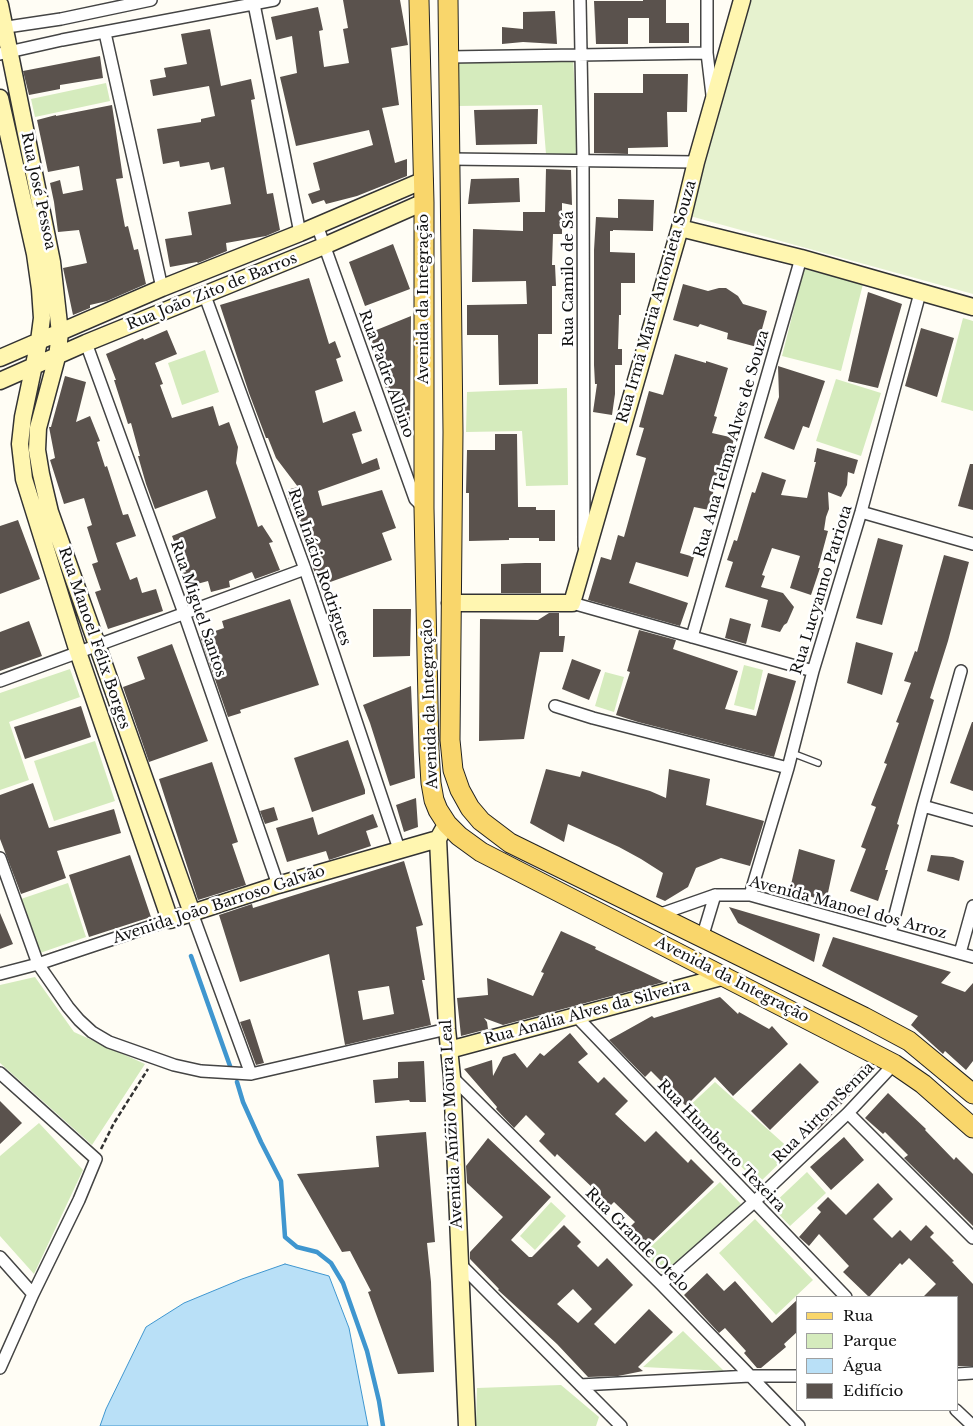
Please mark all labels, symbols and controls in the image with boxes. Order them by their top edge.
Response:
street label: Rua José Pessoa [17,131,59,251]
street label: Rua Irmã Maria Antonieta Souza [614,178,700,426]
street label: Rua Camilo de Sá [560,211,578,347]
street label: Avenida da Integração [415,214,433,384]
street label: Rua João Zito de Barros [124,250,300,334]
street label: Rua Padre Albino [355,308,417,440]
street label: Rua Ana Telma Alves de Souza [691,328,773,560]
street label: Rua Inácio Rodrigues [284,486,354,648]
street label: Rua Lucyanno Patriota [788,503,856,677]
street label: Rua Miguel Santos [166,538,230,680]
street label: Rua Manoel Félix Borges [54,545,134,731]
street label: Avenida da Integração [418,618,442,790]
street label: Avenida João Barroso Galvão [111,862,327,948]
street label: Avenida Manoel dos Arroz [747,873,949,943]
street label: Avenida da Integração [652,933,812,1027]
street label: Rua Anália Alves da Silveira [482,977,692,1049]
street label: Avenida Anízio Moura Leal [438,1019,466,1229]
street label: Rua Airton Senna [770,1059,878,1167]
street label: Rua Humberto Texeira [653,1076,789,1216]
street label: Rua Grande Otelo [581,1184,693,1296]
legend [796,1296,958,1411]
text: Rua [843,1306,873,1325]
text: Parque [843,1331,897,1350]
text: Água [843,1356,882,1375]
text: Edifício [843,1381,903,1400]

